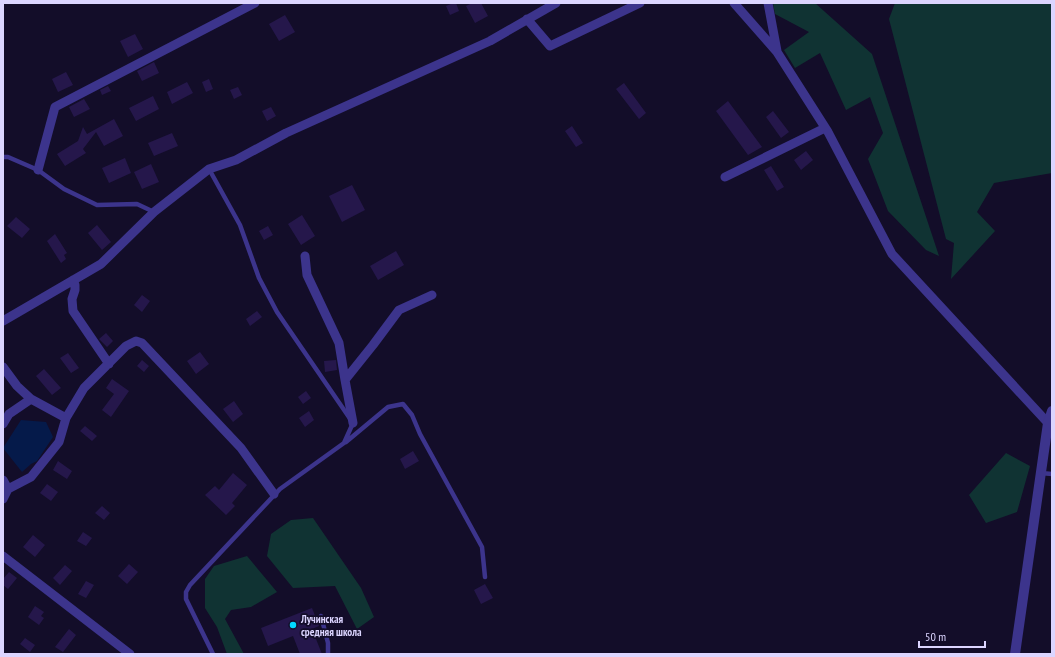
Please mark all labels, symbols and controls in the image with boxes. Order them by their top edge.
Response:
place label: Лучинская средняя школа [300,612,362,639]
marker: Лучинская средняя школа [288,620,298,630]
scale bar [919,623,985,649]
text: 50 m [925,629,946,644]

